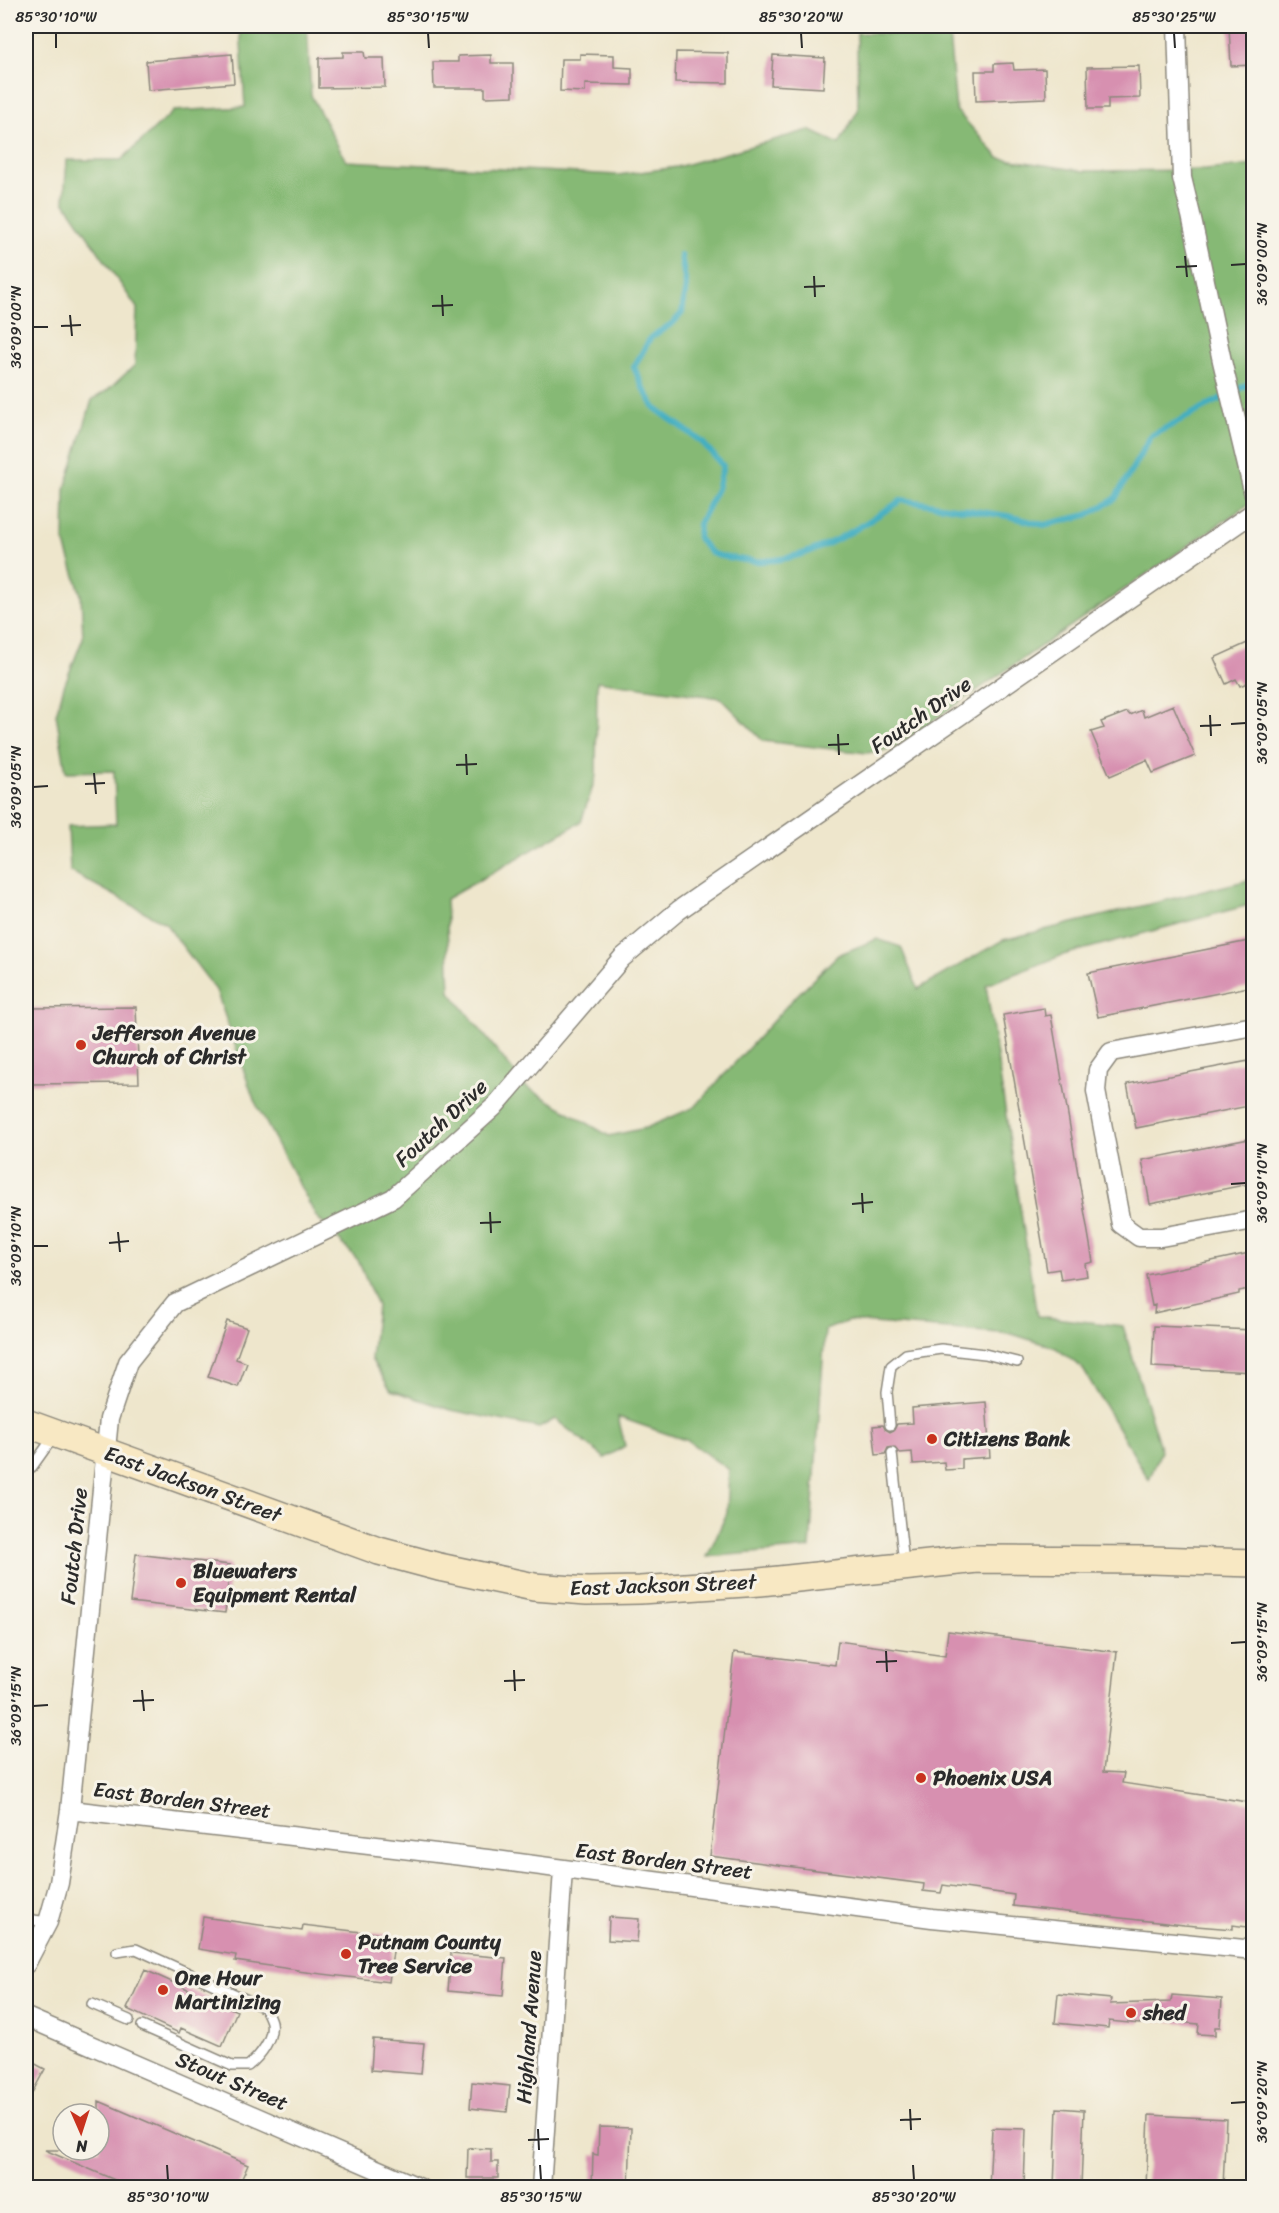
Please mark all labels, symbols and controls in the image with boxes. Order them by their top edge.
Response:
text: 85°30'10"W [15,4,97,30]
text: 85°30'15"W [387,4,469,30]
text: 85°30'20"W [759,4,843,30]
text: 85°30'25"W [1132,4,1216,30]
text: 36°09'00"N [1249,222,1275,306]
text: 36°09'00"N [3,285,29,369]
street label: Foutch Drive [862,666,980,764]
text: 36°09'05"N [1249,681,1275,764]
text: 36°09'05"N [3,745,29,828]
place label: Jefferson Avenue Church of Christ [92,1014,256,1076]
marker: Jefferson Avenue Church of Christ [74,1038,88,1052]
street label: Foutch Drive [385,1069,497,1177]
text: 36°09'10"N [1249,1142,1275,1223]
text: 36°09'10"N [3,1205,29,1286]
place label: Citizens Bank [943,1420,1071,1458]
marker: Citizens Bank [925,1432,939,1446]
street label: East Jackson Street [99,1434,289,1534]
street label: Foutch Drive [49,1486,99,1606]
place label: Bluewaters Equipment Rental [193,1552,357,1614]
street label: East Jackson Street [569,1563,758,1607]
marker: Bluewaters Equipment Rental [174,1576,188,1590]
text: 36°09'15"N [1249,1602,1275,1682]
text: 36°09'15"N [3,1666,29,1746]
place label: Phoenix USA [933,1759,1052,1797]
street label: East Borden Street [91,1770,273,1830]
marker: Phoenix USA [914,1771,928,1785]
street label: East Borden Street [573,1831,755,1891]
place label: Putnam County Tree Service [358,1923,502,1985]
marker: Putnam County Tree Service [339,1947,353,1961]
street label: Highland Avenue [505,1949,553,2105]
place label: One Hour Martinizing [174,1959,282,2021]
marker: One Hour Martinizing [156,1983,170,1997]
place label: shed [1142,1994,1187,2032]
marker: shed [1124,2006,1138,2020]
street label: Stout Street [170,2040,294,2122]
text: 36°09'20"N [1249,2060,1275,2143]
north arrow [51,2102,111,2162]
text: N [75,2132,89,2161]
text: 85°30'10"W [127,2184,209,2210]
text: 85°30'15"W [500,2184,582,2210]
text: 85°30'20"W [872,2184,956,2210]

